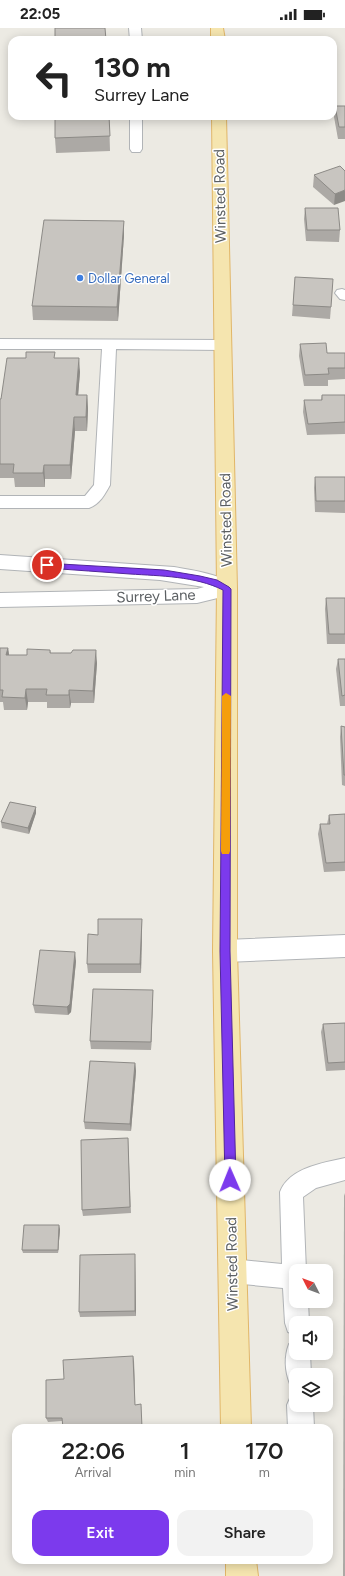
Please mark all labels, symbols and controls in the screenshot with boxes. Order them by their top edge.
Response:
text: 22:05 [20,5,60,23]
text: 130 m [94,50,171,84]
icon: left [28,52,80,104]
text: Surrey Lane [94,84,189,106]
street label: Winsted Road [210,149,230,243]
place label: Dollar General [88,271,170,286]
marker: Dollar General [75,273,85,283]
street label: Winsted Road [216,473,236,567]
pin [30,548,64,582]
icon: arrive [36,554,58,576]
street label: Surrey Lane [116,586,196,606]
position arrow [209,1159,251,1201]
street label: Winsted Road [222,1217,242,1311]
north arrow [289,1264,333,1308]
map controls [289,1264,333,1412]
button: sound [289,1316,333,1360]
button: layers [289,1368,333,1412]
text: 22:06 [61,1436,125,1465]
text: 1 [180,1436,190,1465]
text: 170 [245,1436,284,1465]
text: Arrival [75,1465,111,1480]
text: min [174,1465,196,1480]
text: m [259,1465,270,1480]
button: Exit [32,1510,169,1556]
button: Share [177,1510,313,1556]

